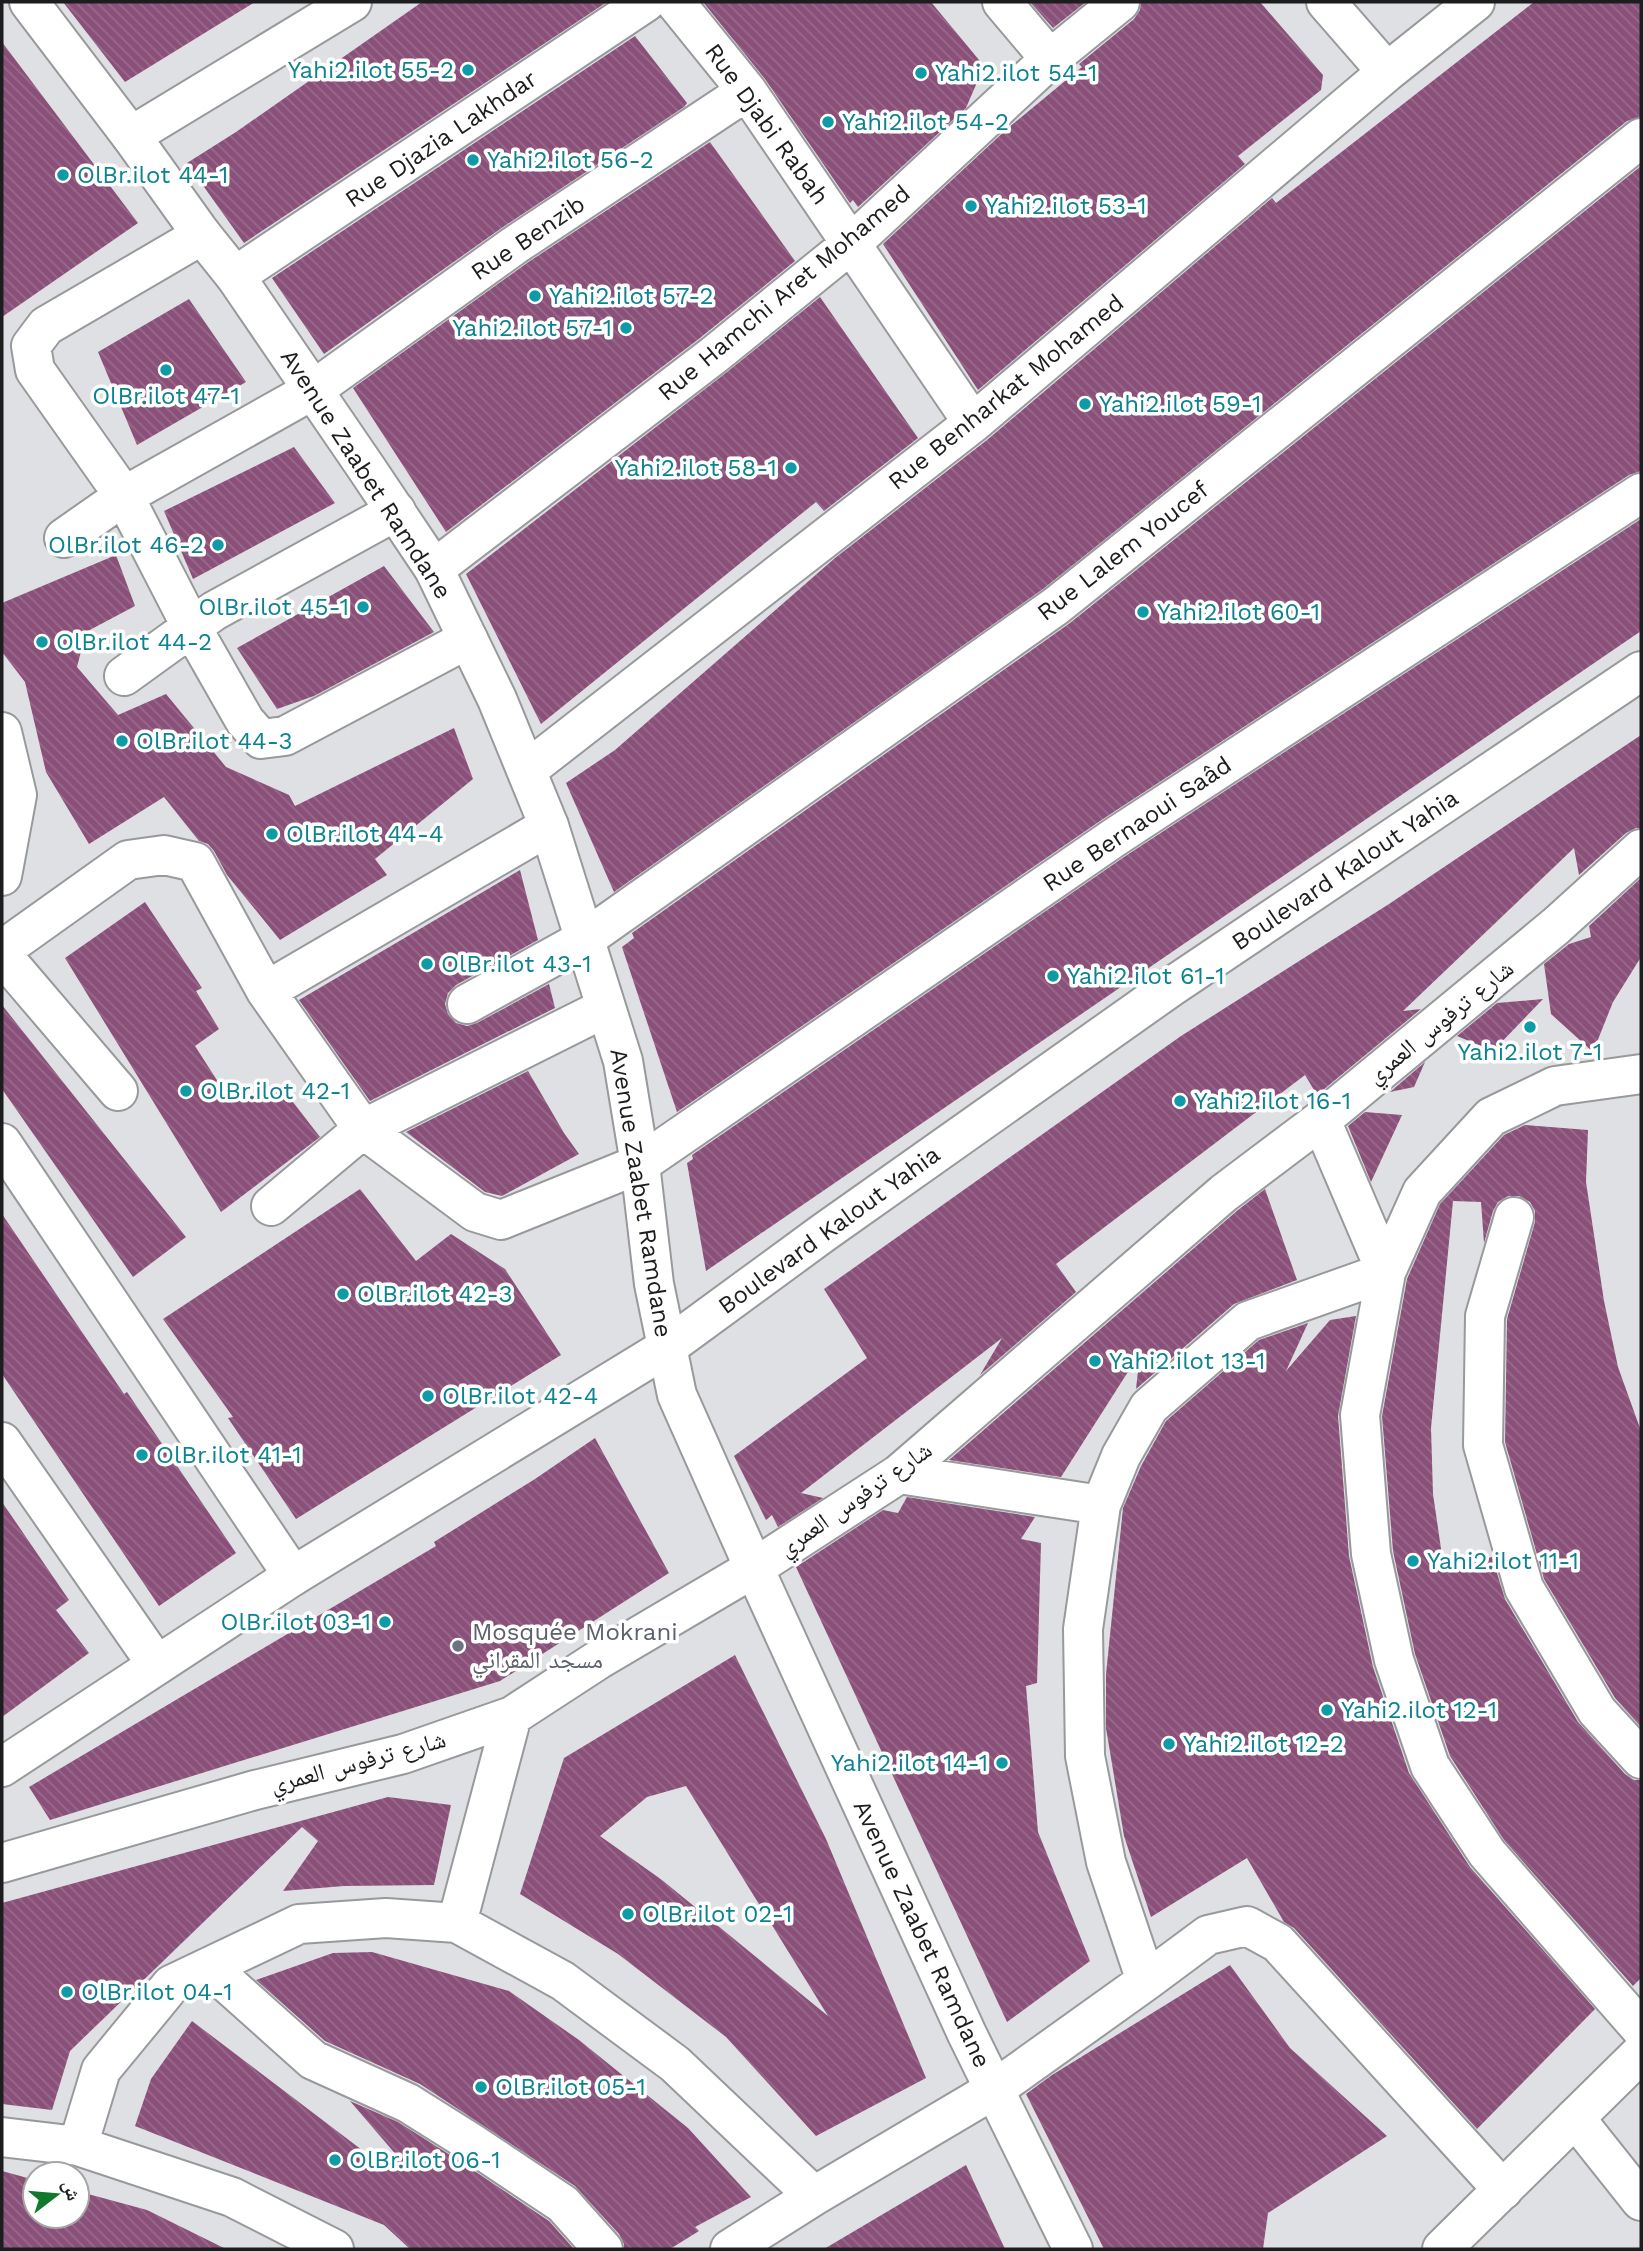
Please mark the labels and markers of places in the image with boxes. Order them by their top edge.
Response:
place label: Yahi2.ilot 55-2 [288,56,454,84]
place label: Yahi2.ilot 54-1 [935,59,1097,87]
marker: Yahi2.ilot 55-2 [460,62,476,78]
marker: Yahi2.ilot 54-1 [913,65,929,81]
place label: Yahi2.ilot 54-2 [842,108,1009,136]
marker: Yahi2.ilot 54-2 [820,114,836,130]
place label: Yahi2.ilot 56-2 [487,146,654,174]
marker: Yahi2.ilot 56-2 [465,152,481,168]
place label: OlBr.ilot 44-1 [77,161,228,189]
marker: OlBr.ilot 44-1 [55,167,71,183]
place label: Yahi2.ilot 53-1 [985,192,1147,220]
marker: Yahi2.ilot 53-1 [963,198,979,214]
place label: Yahi2.ilot 57-2 [549,282,713,310]
marker: Yahi2.ilot 57-2 [527,288,543,304]
place label: Yahi2.ilot 57-1 [452,314,612,342]
marker: Yahi2.ilot 57-1 [618,320,634,336]
marker: OlBr.ilot 47-1 [158,362,174,378]
place label: OlBr.ilot 47-1 [92,382,240,410]
place label: Yahi2.ilot 59-1 [1099,390,1261,418]
marker: Yahi2.ilot 59-1 [1077,396,1093,412]
place label: Yahi2.ilot 58-1 [615,454,777,482]
marker: Yahi2.ilot 58-1 [783,460,799,476]
place label: OlBr.ilot 46-2 [48,531,204,559]
marker: OlBr.ilot 46-2 [210,537,226,553]
place label: OlBr.ilot 45-1 [198,593,349,621]
place label: Yahi2.ilot 60-1 [1157,598,1320,626]
marker: OlBr.ilot 45-1 [355,599,371,615]
marker: Yahi2.ilot 60-1 [1135,604,1151,620]
place label: OlBr.ilot 44-2 [56,628,212,656]
marker: OlBr.ilot 44-2 [34,634,50,650]
place label: OlBr.ilot 44-3 [136,727,293,755]
marker: OlBr.ilot 44-3 [114,733,130,749]
place label: OlBr.ilot 44-4 [286,820,444,848]
marker: OlBr.ilot 44-4 [264,826,280,842]
place label: OlBr.ilot 43-1 [441,950,592,978]
marker: OlBr.ilot 43-1 [419,956,435,972]
place label: Yahi2.ilot 61-1 [1067,962,1225,990]
marker: Yahi2.ilot 61-1 [1045,968,1061,984]
marker: Yahi2.ilot 7-1 [1522,1019,1538,1035]
place label: Yahi2.ilot 7-1 [1458,1038,1602,1066]
place label: OlBr.ilot 42-1 [200,1077,350,1105]
marker: OlBr.ilot 42-1 [178,1083,194,1099]
place label: Yahi2.ilot 16-1 [1194,1087,1351,1115]
marker: Yahi2.ilot 16-1 [1172,1093,1188,1109]
place label: OlBr.ilot 42-3 [357,1280,512,1308]
marker: OlBr.ilot 42-3 [335,1286,351,1302]
place label: Yahi2.ilot 13-1 [1109,1347,1265,1375]
marker: Yahi2.ilot 13-1 [1087,1353,1103,1369]
place label: OlBr.ilot 42-4 [442,1382,598,1410]
marker: OlBr.ilot 42-4 [420,1388,436,1404]
place label: OlBr.ilot 41-1 [156,1441,302,1469]
marker: OlBr.ilot 41-1 [134,1447,150,1463]
place label: Yahi2.ilot 11-1 [1427,1547,1579,1575]
marker: Yahi2.ilot 11-1 [1405,1553,1421,1569]
place label: OlBr.ilot 03-1 [221,1608,371,1636]
marker: OlBr.ilot 03-1 [377,1614,393,1630]
place label: Mosquée Mokrani مسجد المقراني [472,1618,678,1679]
marker: Mosquée Mokrani مسجد المقراني [450,1638,466,1654]
place label: Yahi2.ilot 12-1 [1341,1696,1497,1724]
marker: Yahi2.ilot 12-1 [1319,1702,1335,1718]
place label: Yahi2.ilot 12-2 [1183,1730,1344,1758]
marker: Yahi2.ilot 12-2 [1161,1736,1177,1752]
place label: Yahi2.ilot 14-1 [831,1749,988,1777]
marker: Yahi2.ilot 14-1 [994,1755,1010,1771]
place label: OlBr.ilot 02-1 [642,1900,792,1928]
marker: OlBr.ilot 02-1 [620,1906,636,1922]
place label: OlBr.ilot 04-1 [81,1978,233,2006]
marker: OlBr.ilot 04-1 [59,1984,75,2000]
place label: OlBr.ilot 05-1 [495,2073,646,2101]
marker: OlBr.ilot 05-1 [473,2079,489,2095]
place label: OlBr.ilot 06-1 [349,2146,501,2174]
marker: OlBr.ilot 06-1 [327,2152,343,2168]

